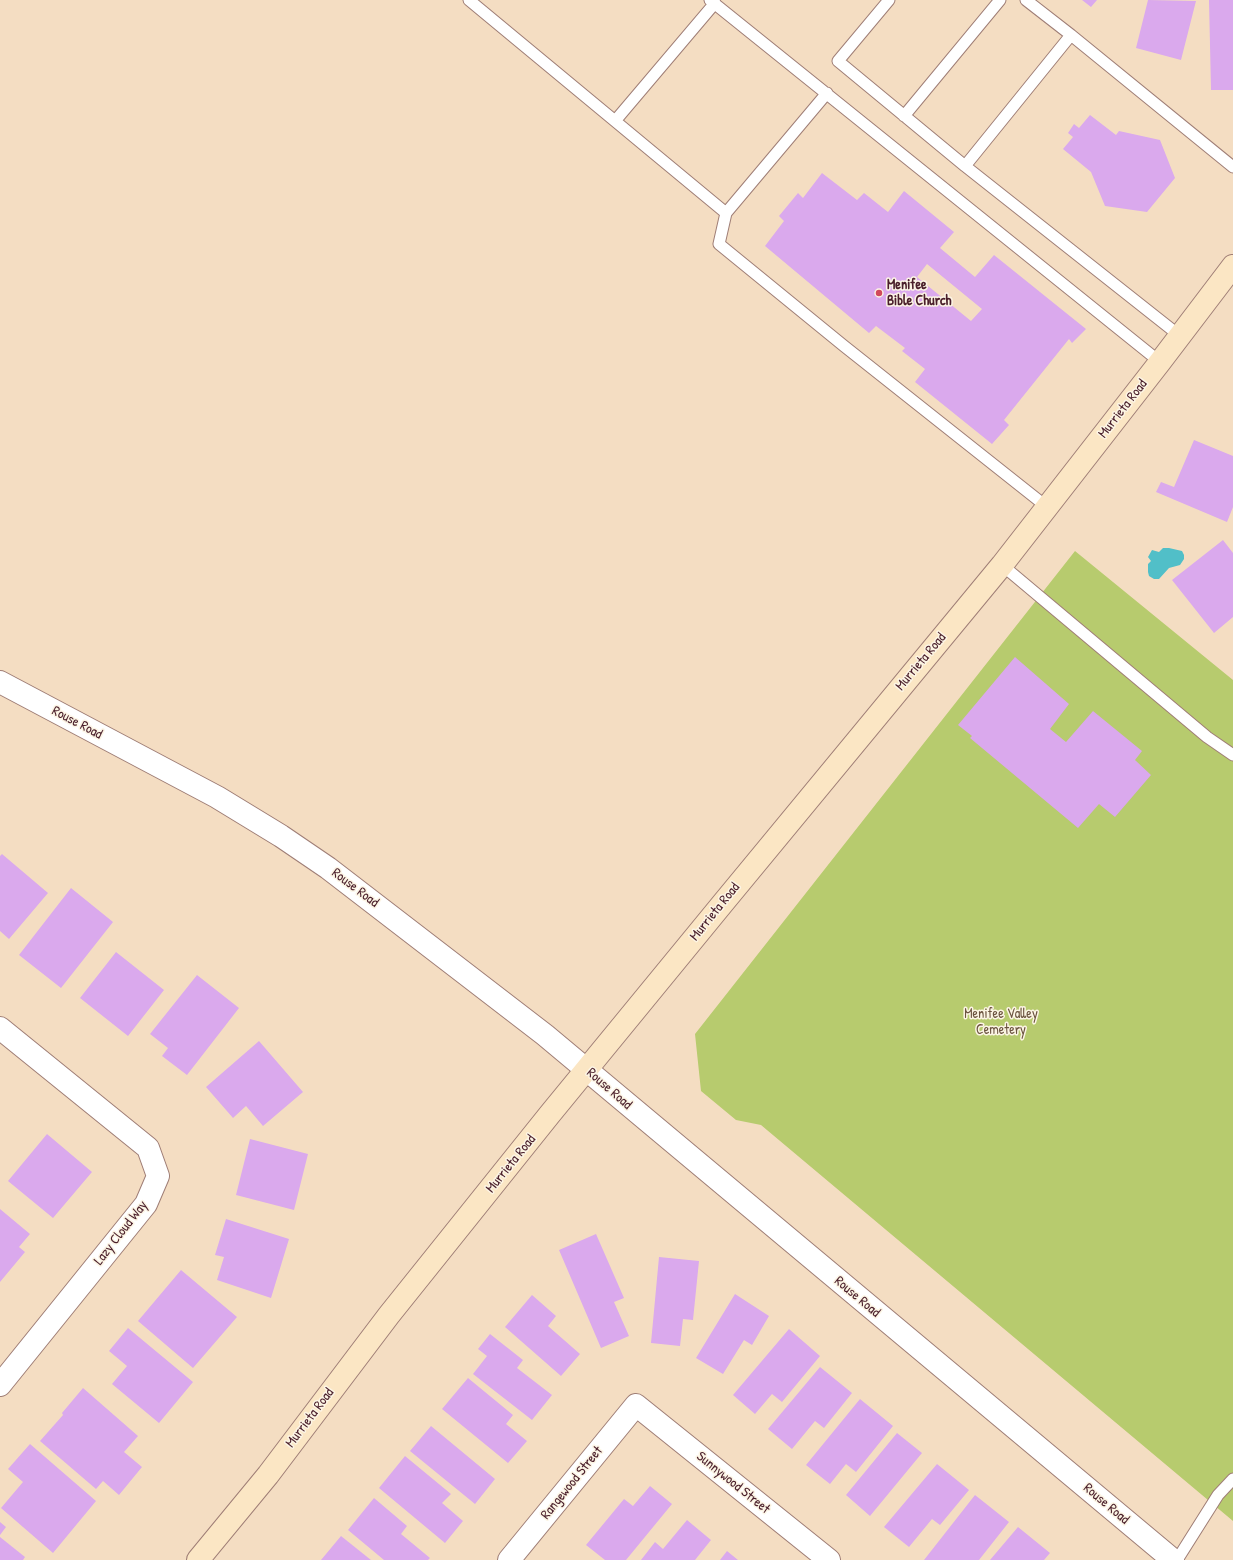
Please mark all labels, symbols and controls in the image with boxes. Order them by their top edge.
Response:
place label: Menifee Bible Church [887,277,951,310]
marker: Menifee Bible Church [874,288,884,298]
street label: Murrieta Road [1095,376,1151,442]
street label: Murrieta Road [892,630,950,694]
street label: Rouse Road [49,703,105,743]
street label: Rouse Road [328,865,382,911]
street label: Murrieta Road [686,880,744,944]
park label: Menifee Valley Cemetery [964,1006,1038,1038]
street label: Rouse Road [583,1065,635,1113]
street label: Murrieta Road [482,1132,540,1196]
street label: Lazy Cloud Way [91,1197,151,1269]
street label: Rouse Road [831,1273,883,1321]
street label: Murrieta Road [282,1385,338,1451]
street label: Rangewood Street [537,1443,607,1523]
street label: Sunnywood Street [693,1448,773,1518]
street label: Rouse Road [1080,1480,1132,1528]

